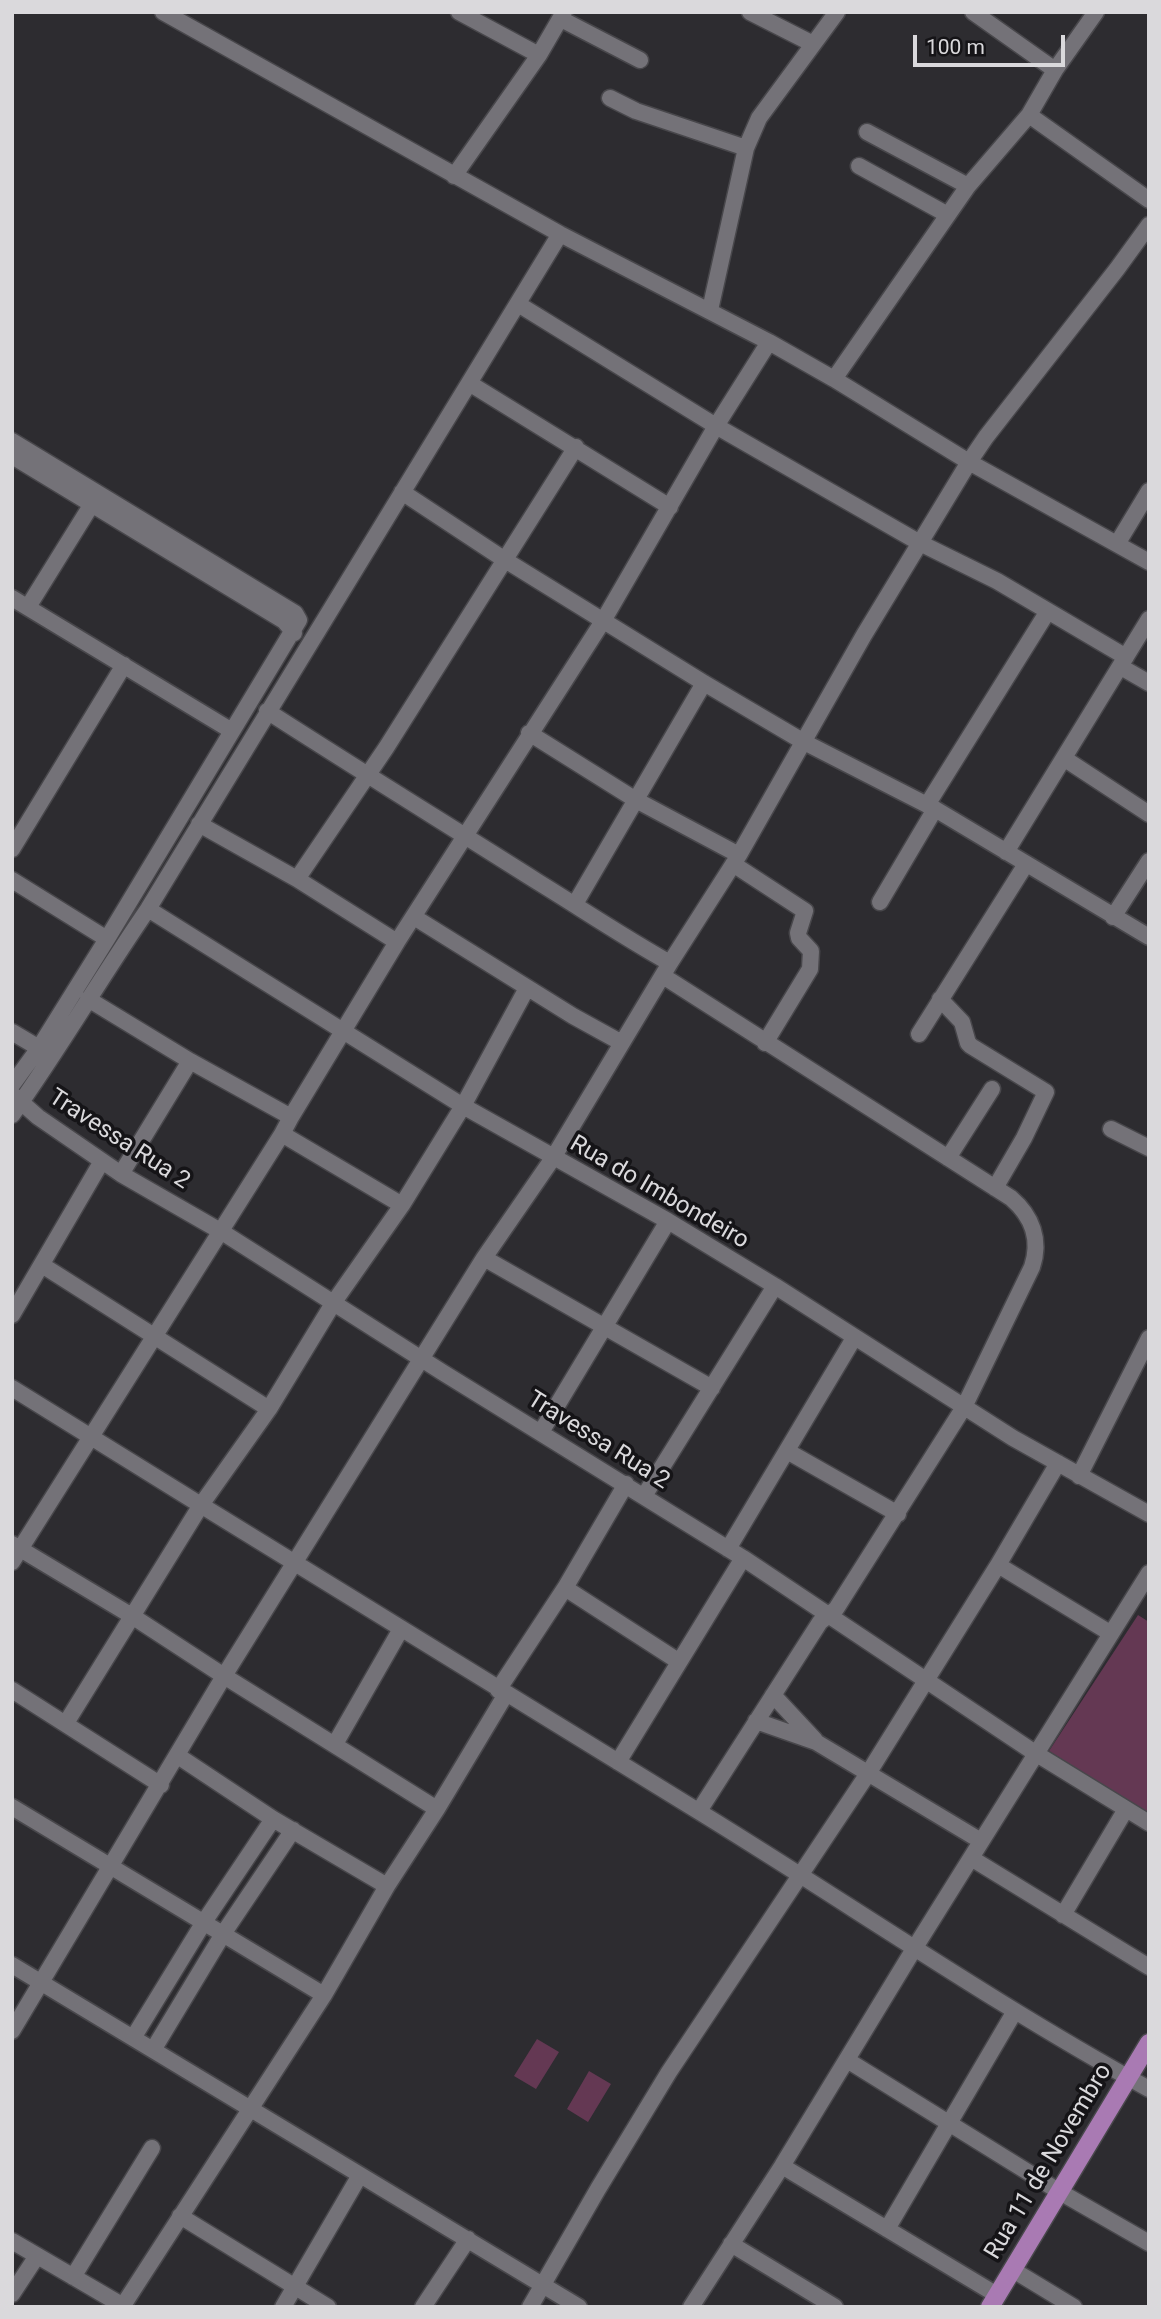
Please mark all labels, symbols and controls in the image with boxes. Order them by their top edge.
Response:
scale bar [916,21,1068,65]
text: 100 m [926,35,985,59]
street label: Travessa Rua 2 [43,1084,195,1196]
street label: Rua do Imbondeiro [564,1130,754,1256]
street label: Travessa Rua 2 [521,1386,675,1496]
street label: Rua 11 de Novembro [979,2059,1119,2265]

